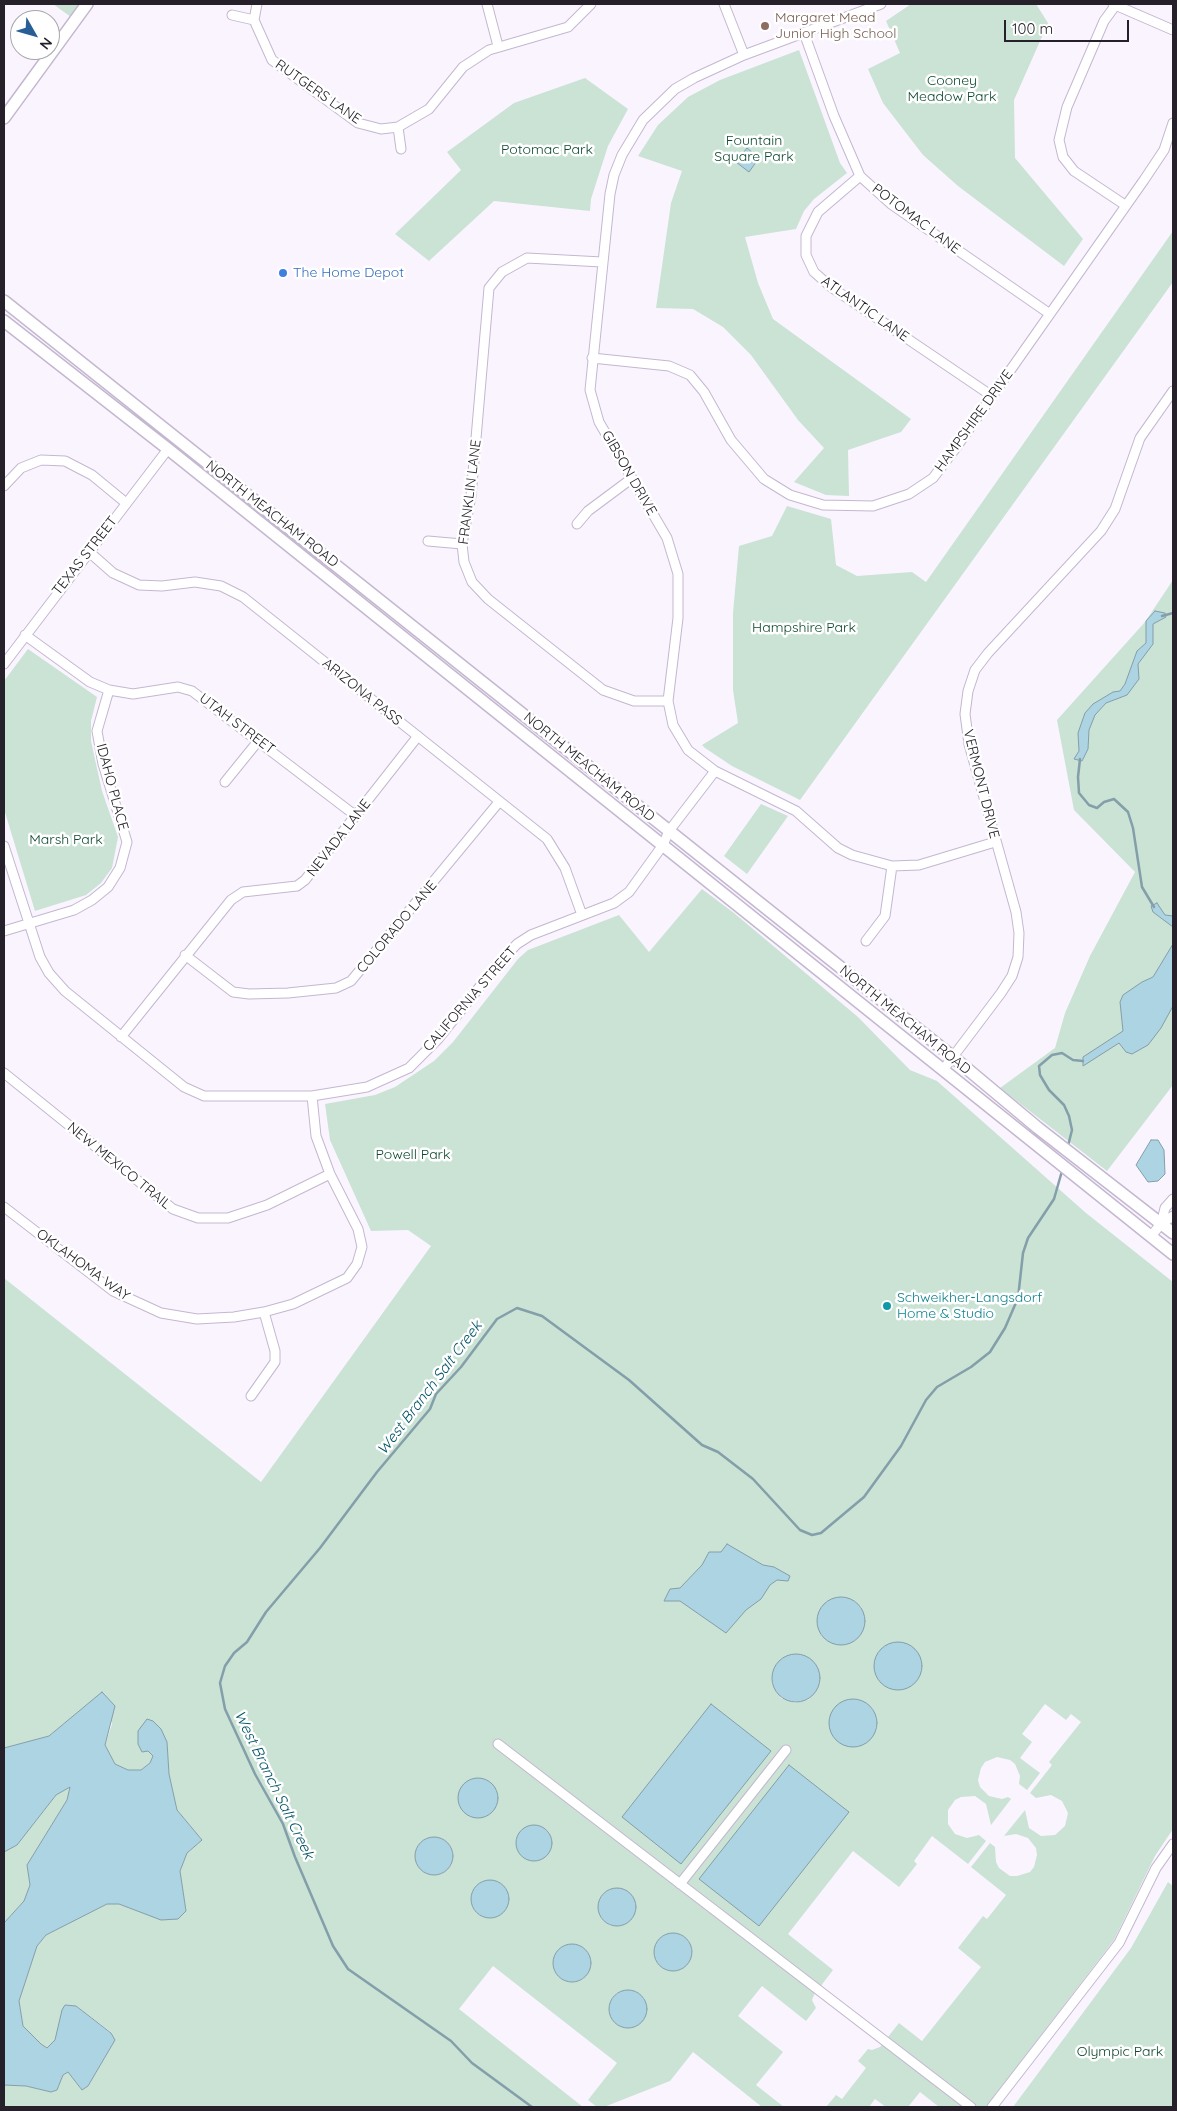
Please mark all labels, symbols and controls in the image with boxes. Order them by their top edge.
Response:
north arrow [10,10,60,60]
place label: Margaret Mead Junior High School [775,10,897,42]
scale bar [1007,10,1132,42]
text: 100 m [1012,19,1053,38]
marker: Margaret Mead Junior High School [759,20,771,32]
text: N [36,34,56,53]
street label: RUTGERS LANE [272,56,364,128]
park label: Cooney Meadow Park [908,73,996,105]
park label: Fountain Square Park [714,133,794,166]
park label: Potomac Park [501,142,593,158]
street label: POTOMAC LANE [869,180,963,258]
place label: The Home Depot [293,265,404,281]
marker: The Home Depot [277,267,289,279]
street label: ATLANTIC LANE [818,273,912,345]
street label: HAMPSHIRE DRIVE [931,367,1017,475]
street label: GIBSON DRIVE [598,428,660,518]
street label: FRANKLIN LANE [455,439,485,545]
street label: NORTH MEACHAM ROAD [202,457,342,571]
street label: TEXAS STREET [49,513,121,599]
park label: Hampshire Park [752,620,856,636]
street label: ARIZONA PASS [319,655,405,729]
street label: UTAH STREET [196,690,278,758]
street label: NORTH MEACHAM ROAD [520,709,658,825]
street label: VERMONT DRIVE [959,728,1003,840]
street label: IDAHO PLACE [92,742,132,832]
street label: NEVADA LANE [304,796,374,880]
park label: Marsh Park [29,832,103,848]
street label: COLORADO LANE [353,877,441,977]
street label: CALIFORNIA STREET [420,943,520,1055]
street label: NORTH MEACHAM ROAD [836,962,974,1078]
street label: NEW MEXICO TRAIL [64,1119,174,1213]
park label: Powell Park [376,1147,450,1163]
street label: OKLAHOMA WAY [33,1225,133,1305]
place label: Schweikher-Langsdorf Home & Studio [897,1290,1042,1322]
marker: Schweikher-Langsdorf Home & Studio [881,1300,893,1312]
water label: West Branch Salt Creek [374,1318,486,1458]
water label: West Branch Salt Creek [230,1708,318,1862]
park label: Olympic Park [1077,2044,1163,2060]

